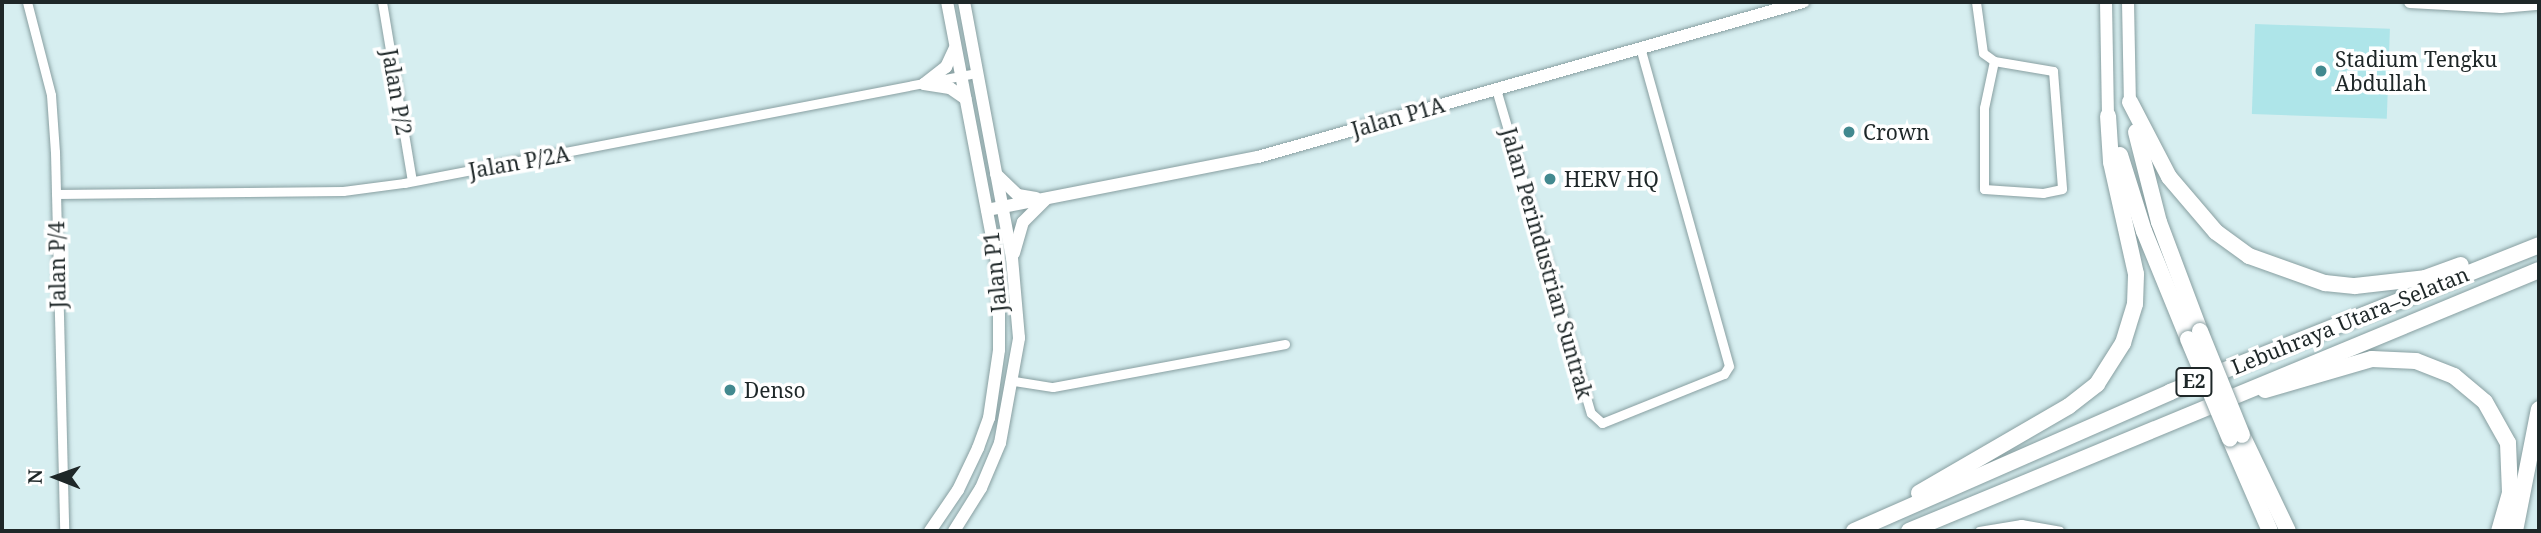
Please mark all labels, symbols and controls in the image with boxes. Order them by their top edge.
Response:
place label: Stadium Tengku Abdullah [2335,46,2497,96]
street label: Jalan P/2 [377,47,417,137]
marker: Stadium Tengku Abdullah [2313,63,2329,79]
street label: Jalan P1A [1348,92,1448,142]
place label: Crown [1863,119,1930,145]
marker: Crown [1841,124,1857,140]
street label: Jalan Perindustrian Suntrak [1496,125,1598,401]
street label: Jalan P/2A [467,141,571,183]
place label: HERV HQ [1564,166,1659,192]
marker: HERV HQ [1542,171,1558,187]
street label: Jalan P/4 [44,221,70,309]
street label: Jalan P1 [978,230,1012,314]
street label: Lebuhraya Utara–Selatan [2228,261,2472,379]
road number: E2 [2175,366,2213,398]
place label: Denso [744,377,806,403]
marker: Denso [722,382,738,398]
north arrow [21,442,91,512]
text: N [22,469,48,484]

